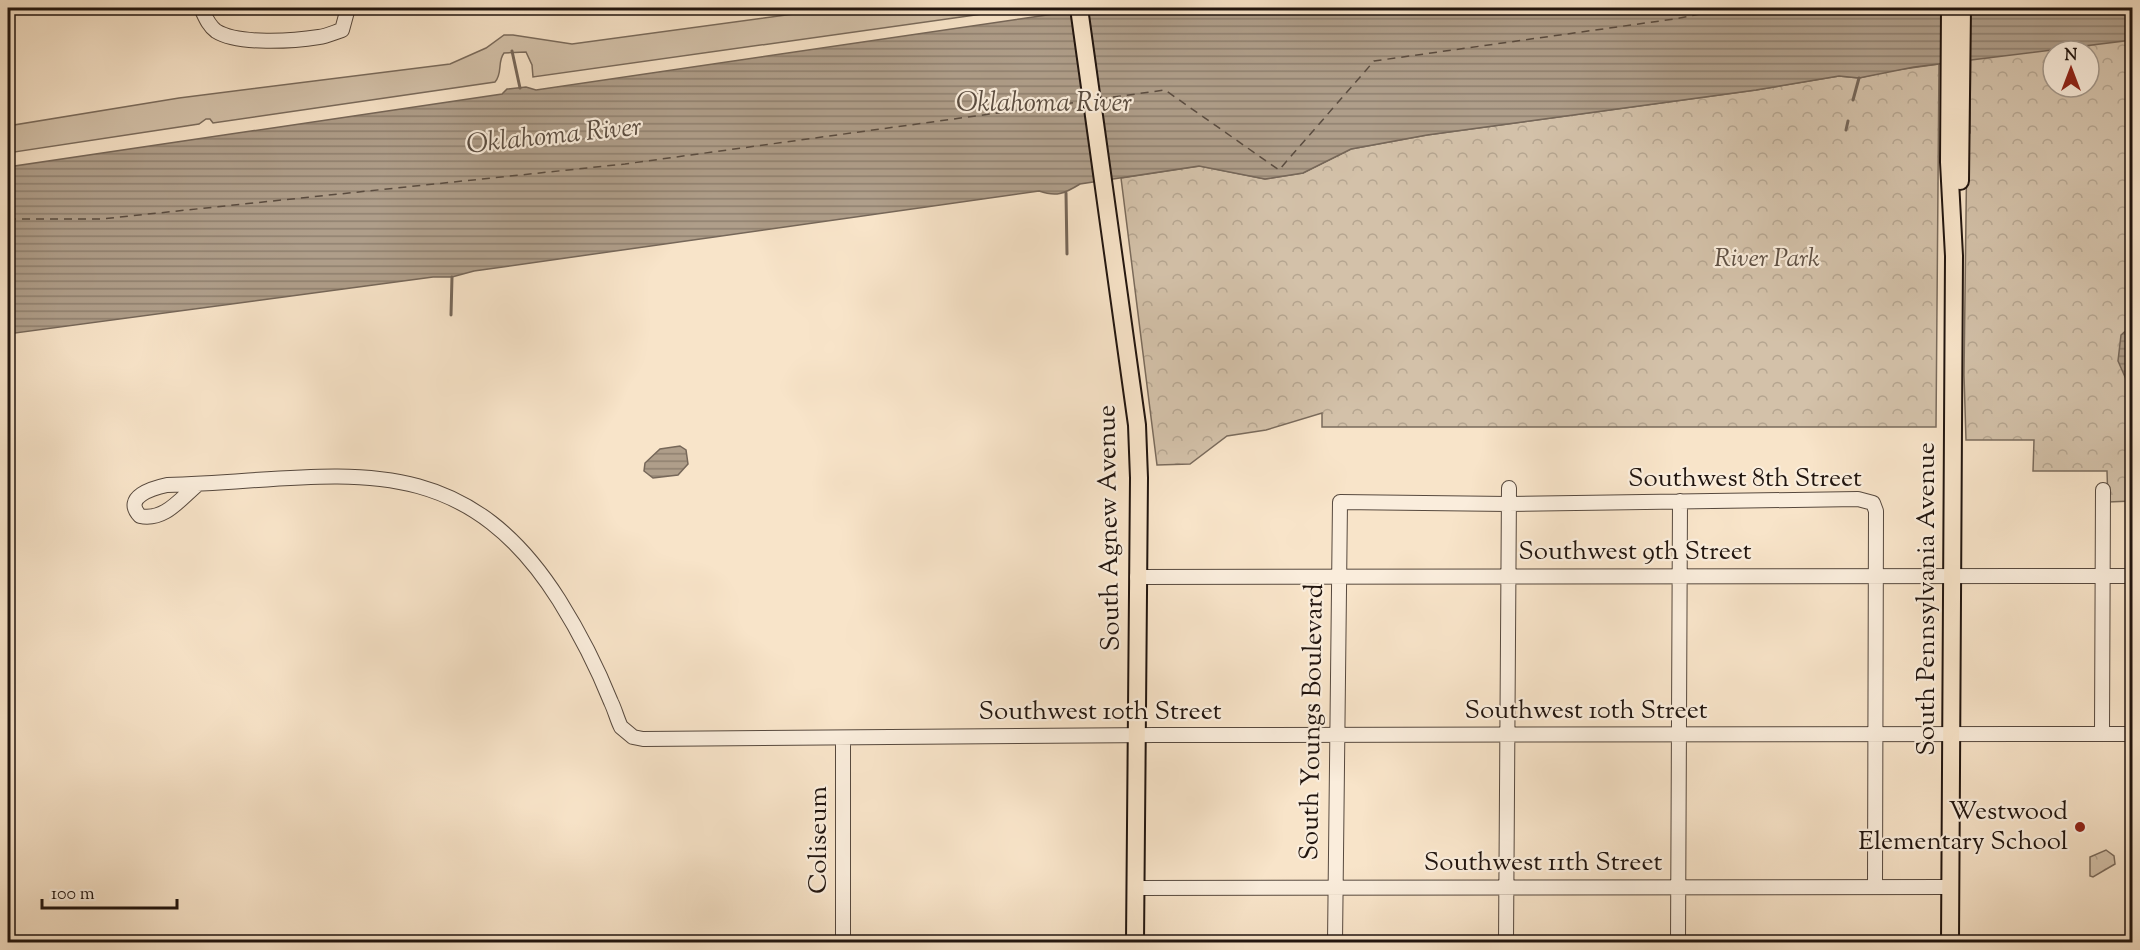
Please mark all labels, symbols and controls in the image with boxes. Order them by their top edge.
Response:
north arrow [2041,39,2101,99]
text: N [2065,45,2078,68]
water label: Oklahoma River [956,85,1132,124]
water label: Oklahoma River [465,108,644,166]
park label: River Park [1714,241,1820,278]
street label: South Agnew Avenue [1089,405,1131,651]
street label: South Pennsylvania Avenue [1909,442,1946,756]
street label: Southwest 8th Street [1628,461,1862,498]
street label: Southwest 9th Street [1518,534,1752,571]
street label: South Youngs Boulevard [1292,583,1334,861]
street label: Southwest 10th Street [1464,693,1708,730]
street label: Southwest 10th Street [978,694,1222,731]
street label: Coliseum [801,786,838,894]
place label: Westwood Elementary School [1858,794,2068,861]
marker: Westwood Elementary School [2073,820,2087,834]
street label: Southwest 11th Street [1424,845,1662,882]
scale bar [42,872,177,910]
text: 100 m [51,882,95,908]

